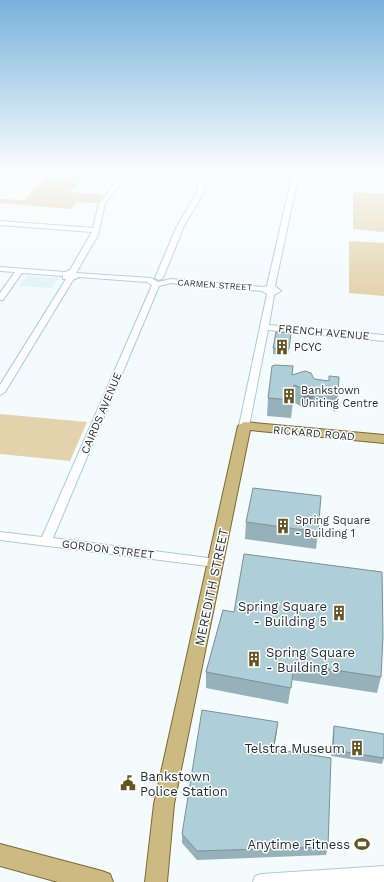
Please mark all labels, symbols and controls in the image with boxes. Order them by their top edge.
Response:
street label: CARMEN STREET [177,277,253,293]
street label: FRENCH AVENUE [278,322,370,343]
building icon: PCYC [273,338,291,356]
place label: PCYC [294,341,322,354]
street label: CAIRDS AVENUE [78,370,124,456]
place label: Bankstown Uniting Centre [301,384,378,410]
building icon: Bankstown Uniting Centre [280,387,298,405]
street label: RICKARD ROAD [273,423,355,444]
place label: Spring Square - Building 1 [295,514,370,540]
building icon: Spring Square - Building 1 [274,517,292,535]
street label: MEREDITH STREET [192,527,231,647]
street label: GORDON STREET [61,537,155,562]
place label: Spring Square - Building 5 [238,599,327,629]
building icon: Spring Square - Building 5 [330,604,348,622]
place label: Spring Square - Building 3 [266,645,355,675]
building icon: Spring Square - Building 3 [245,650,263,668]
building icon: Telstra Museum [348,739,366,757]
place label: Telstra Museum [244,741,345,756]
place label: Bankstown Police Station [140,769,228,799]
public building icon: Bankstown Police Station [119,774,137,792]
sports icon: Anytime Fitness [353,835,371,853]
place label: Anytime Fitness [248,837,350,852]

